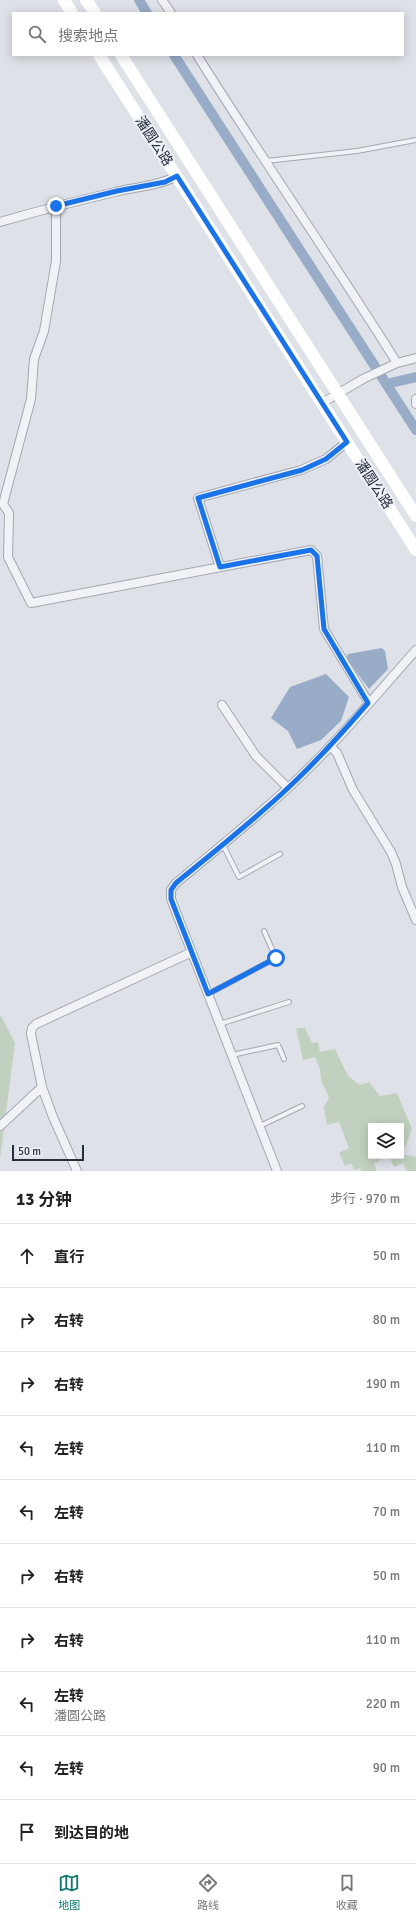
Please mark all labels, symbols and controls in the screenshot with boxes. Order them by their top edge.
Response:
search box [12,12,404,56]
icon: search [26,23,48,45]
text: 搜索地点 [58,27,118,45]
street label: 潘圆公路 [132,113,176,169]
route end [47,197,65,215]
street label: 潘圆公路 [352,456,396,512]
route start [267,949,285,967]
map controls [368,1123,404,1159]
button: layers [368,1123,404,1159]
scale bar [12,1143,84,1162]
text: 50 m [18,1145,41,1158]
text: 13 分钟 [16,1189,72,1210]
text: 步行 · 970 m [330,1191,400,1207]
icon: ahead [16,1245,38,1267]
text: 直行 [54,1248,84,1266]
text: 50 m [373,1248,400,1264]
icon: right [16,1309,38,1331]
text: 右转 [54,1312,84,1330]
text: 80 m [373,1312,400,1328]
icon: right [16,1373,38,1395]
text: 右转 [54,1376,84,1394]
text: 190 m [366,1376,400,1392]
icon: left [16,1437,38,1459]
text: 左转 [54,1440,84,1458]
text: 110 m [366,1440,400,1456]
icon: left [16,1501,38,1523]
text: 左转 [54,1504,84,1522]
text: 70 m [373,1504,400,1520]
icon: right [16,1565,38,1587]
text: 右转 [54,1568,84,1586]
text: 50 m [373,1568,400,1584]
icon: right [16,1629,38,1651]
text: 右转 [54,1632,84,1650]
text: 110 m [366,1632,400,1648]
text: 左转 [54,1687,84,1705]
icon: left [16,1693,38,1715]
text: 220 m [366,1696,400,1712]
text: 潘圆公路 [54,1708,106,1724]
icon: left [16,1757,38,1779]
text: 左转 [54,1760,84,1778]
text: 90 m [373,1760,400,1776]
icon: arrive [16,1821,38,1843]
text: 到达目的地 [54,1824,129,1842]
tab: 地图 [58,1872,80,1912]
tab: 路线 [197,1872,219,1912]
tab: 收藏 [336,1872,358,1912]

